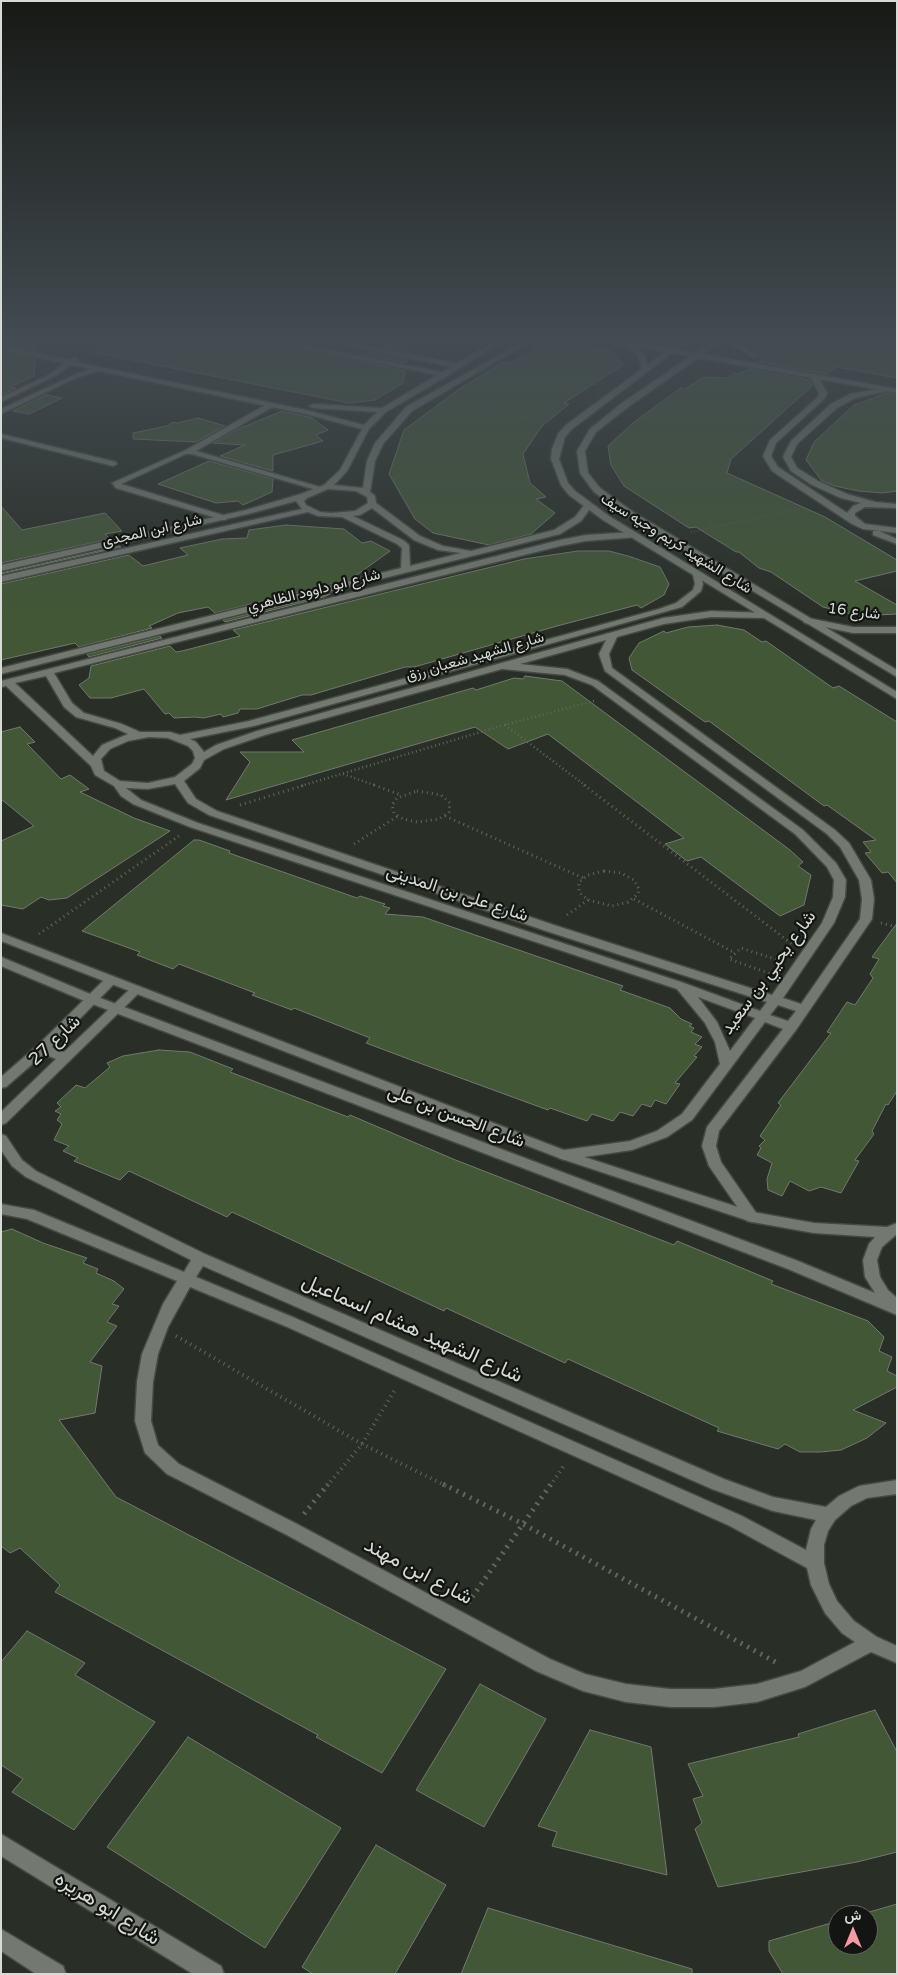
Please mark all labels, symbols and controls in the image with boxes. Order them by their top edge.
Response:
street label: شارع الشهيد كريم وجيه سيف [597,490,755,598]
street label: شارع ابن المجدى [100,511,204,551]
street label: شارع ابو داوود الظاهري [246,566,382,616]
street label: شارع 16 [827,600,881,624]
street label: شارع الشهيد شعبان رزق [404,629,546,685]
street label: شارع على بن المدينى [383,861,531,927]
street label: شارع يحيي بن سعيد [717,907,821,1039]
street label: شارع 27 [25,1011,85,1071]
street label: شارع الحسن بن على [384,1081,528,1153]
street label: شارع الشهيد هشام اسماعيل [298,1269,526,1389]
street label: شارع ابن مهند [359,1533,477,1611]
street label: شارع ابو هريره [50,1867,164,1951]
north arrow [828,1905,878,1955]
text: ش [845,1907,861,1924]

